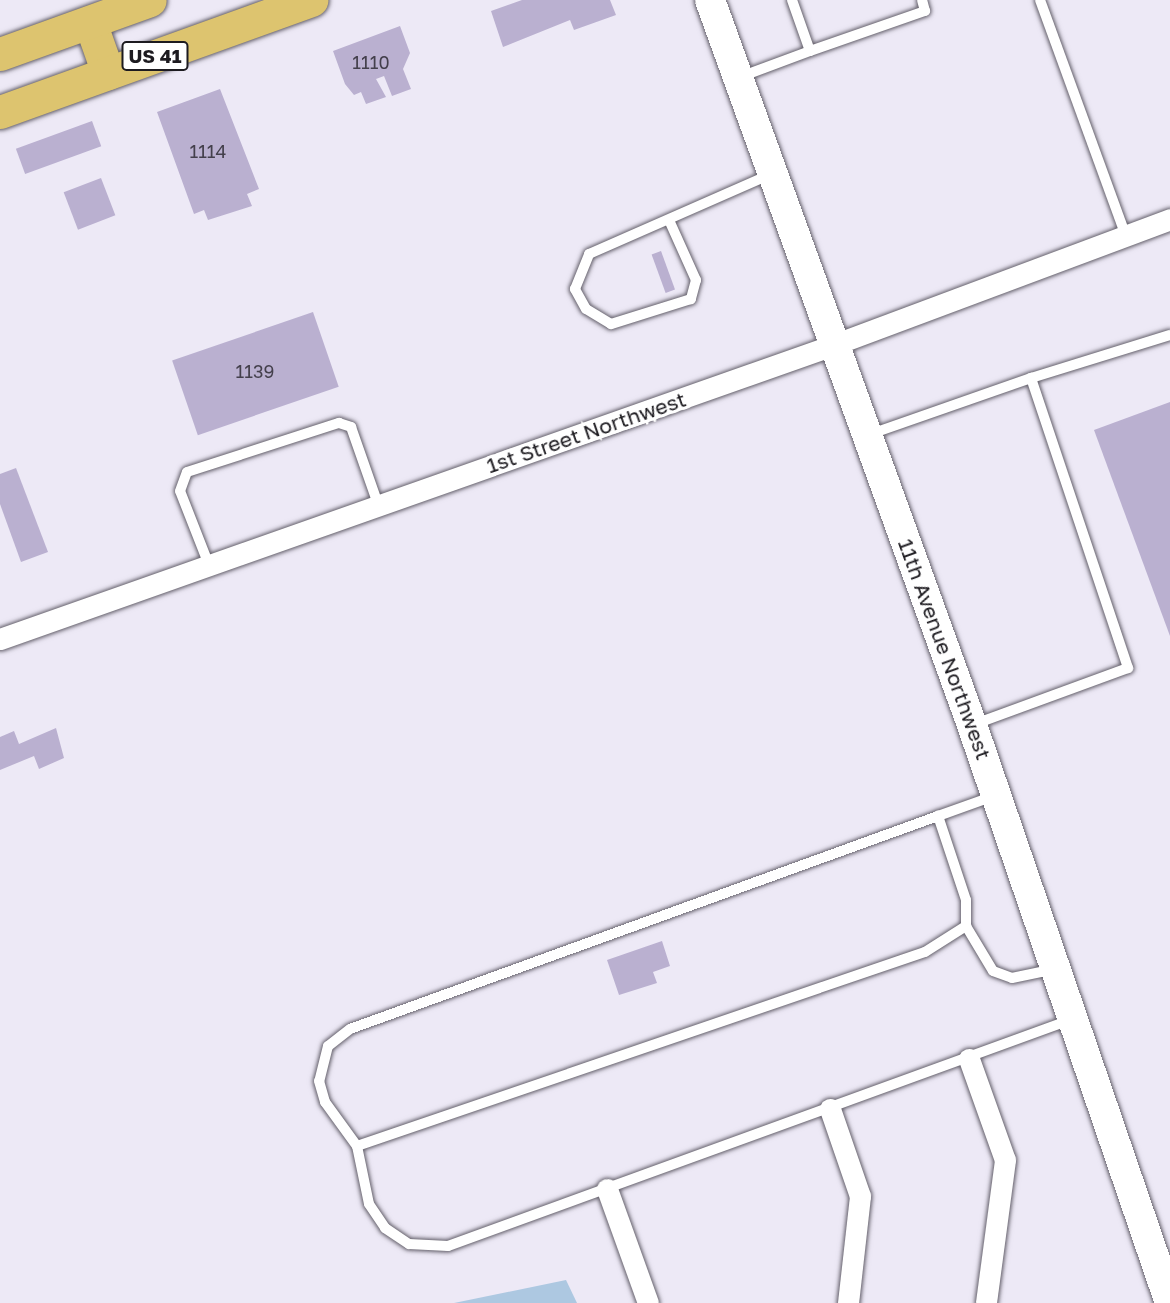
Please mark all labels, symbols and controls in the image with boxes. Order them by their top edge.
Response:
road number: US 41 [120,40,190,72]
house number: 1110 [352,51,390,73]
house number: 1114 [189,140,227,162]
house number: 1139 [236,360,274,382]
street label: 1st Street Northwest [483,386,689,478]
street label: 11th Avenue Northwest [893,535,997,763]

